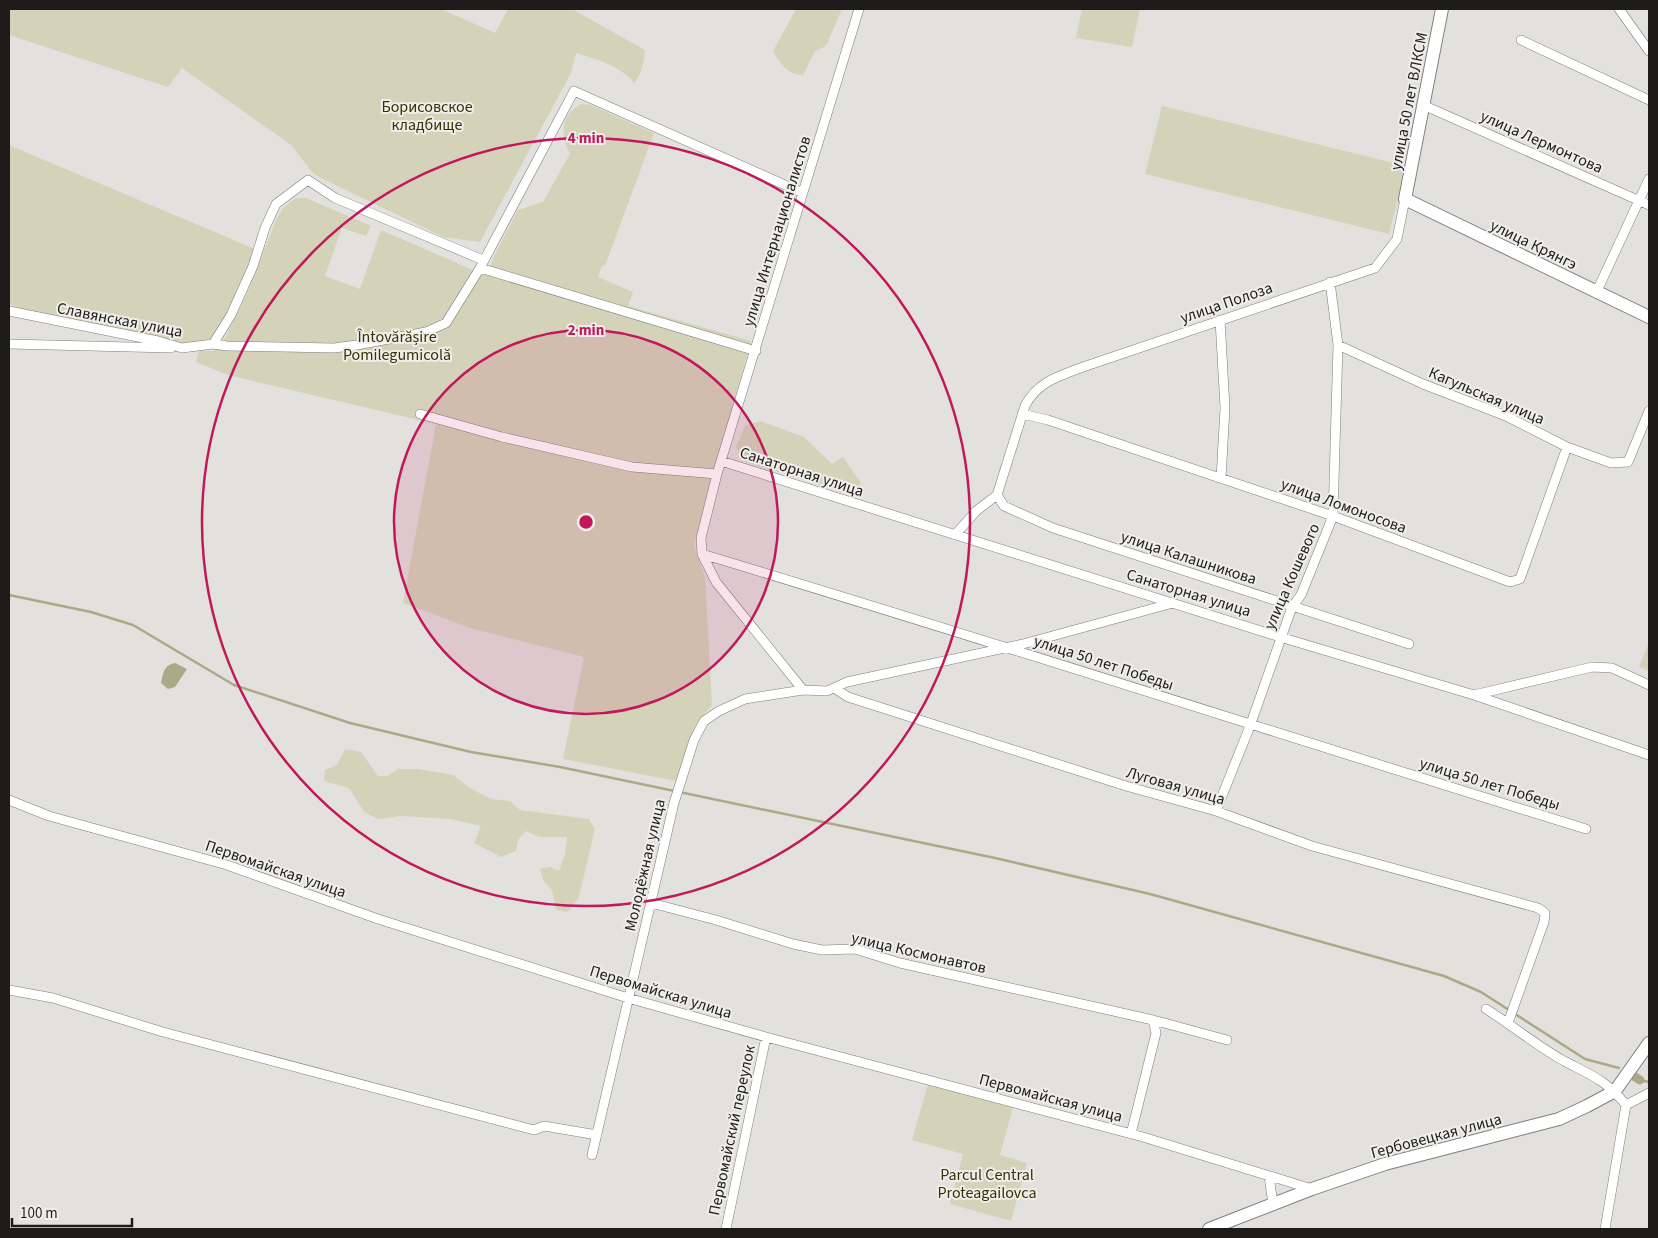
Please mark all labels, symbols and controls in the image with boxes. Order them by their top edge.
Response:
street label: улица 50 лет ВЛКСМ [1385,30,1433,172]
park label: Борисовское кладбище [381,96,473,136]
street label: улица Лермонтова [1477,105,1606,179]
text: 4 min [568,128,604,149]
street label: улица Интернационалистов [737,133,816,329]
street label: улица Крянгэ [1486,214,1581,275]
street label: улица Полоза [1177,277,1275,329]
street label: Славянская улица [55,297,184,343]
text: 2 min [568,320,604,341]
park label: Întovărășire Pomilegumicolă [343,326,451,366]
street label: Кагульская улица [1425,362,1548,430]
street label: Санаторная улица [737,442,867,502]
street label: улица Ломоносова [1278,473,1410,539]
centre of rings [577,513,595,531]
street label: улица Кошевого [1259,520,1325,633]
street label: улица Калашникова [1118,526,1259,590]
street label: Санаторная улица [1124,564,1254,622]
street label: улица 50 лет Победы [1031,630,1177,696]
street label: улица 50 лет Победы [1417,752,1563,816]
street label: Луговая улица [1124,761,1228,811]
street label: Молодёжная улица [619,797,671,934]
street label: Первомайская улица [202,835,349,903]
street label: улица Космонавтов [849,927,988,979]
street label: Первомайская улица [587,960,735,1024]
street label: Первомайский переулок [703,1043,761,1217]
street label: Первомайская улица [977,1068,1125,1128]
street label: Гербовецкая улица [1368,1108,1504,1164]
park label: Parcul Central Proteagailovca [938,1164,1036,1204]
scale bar [12,1196,132,1228]
text: 100 m [20,1203,58,1224]

